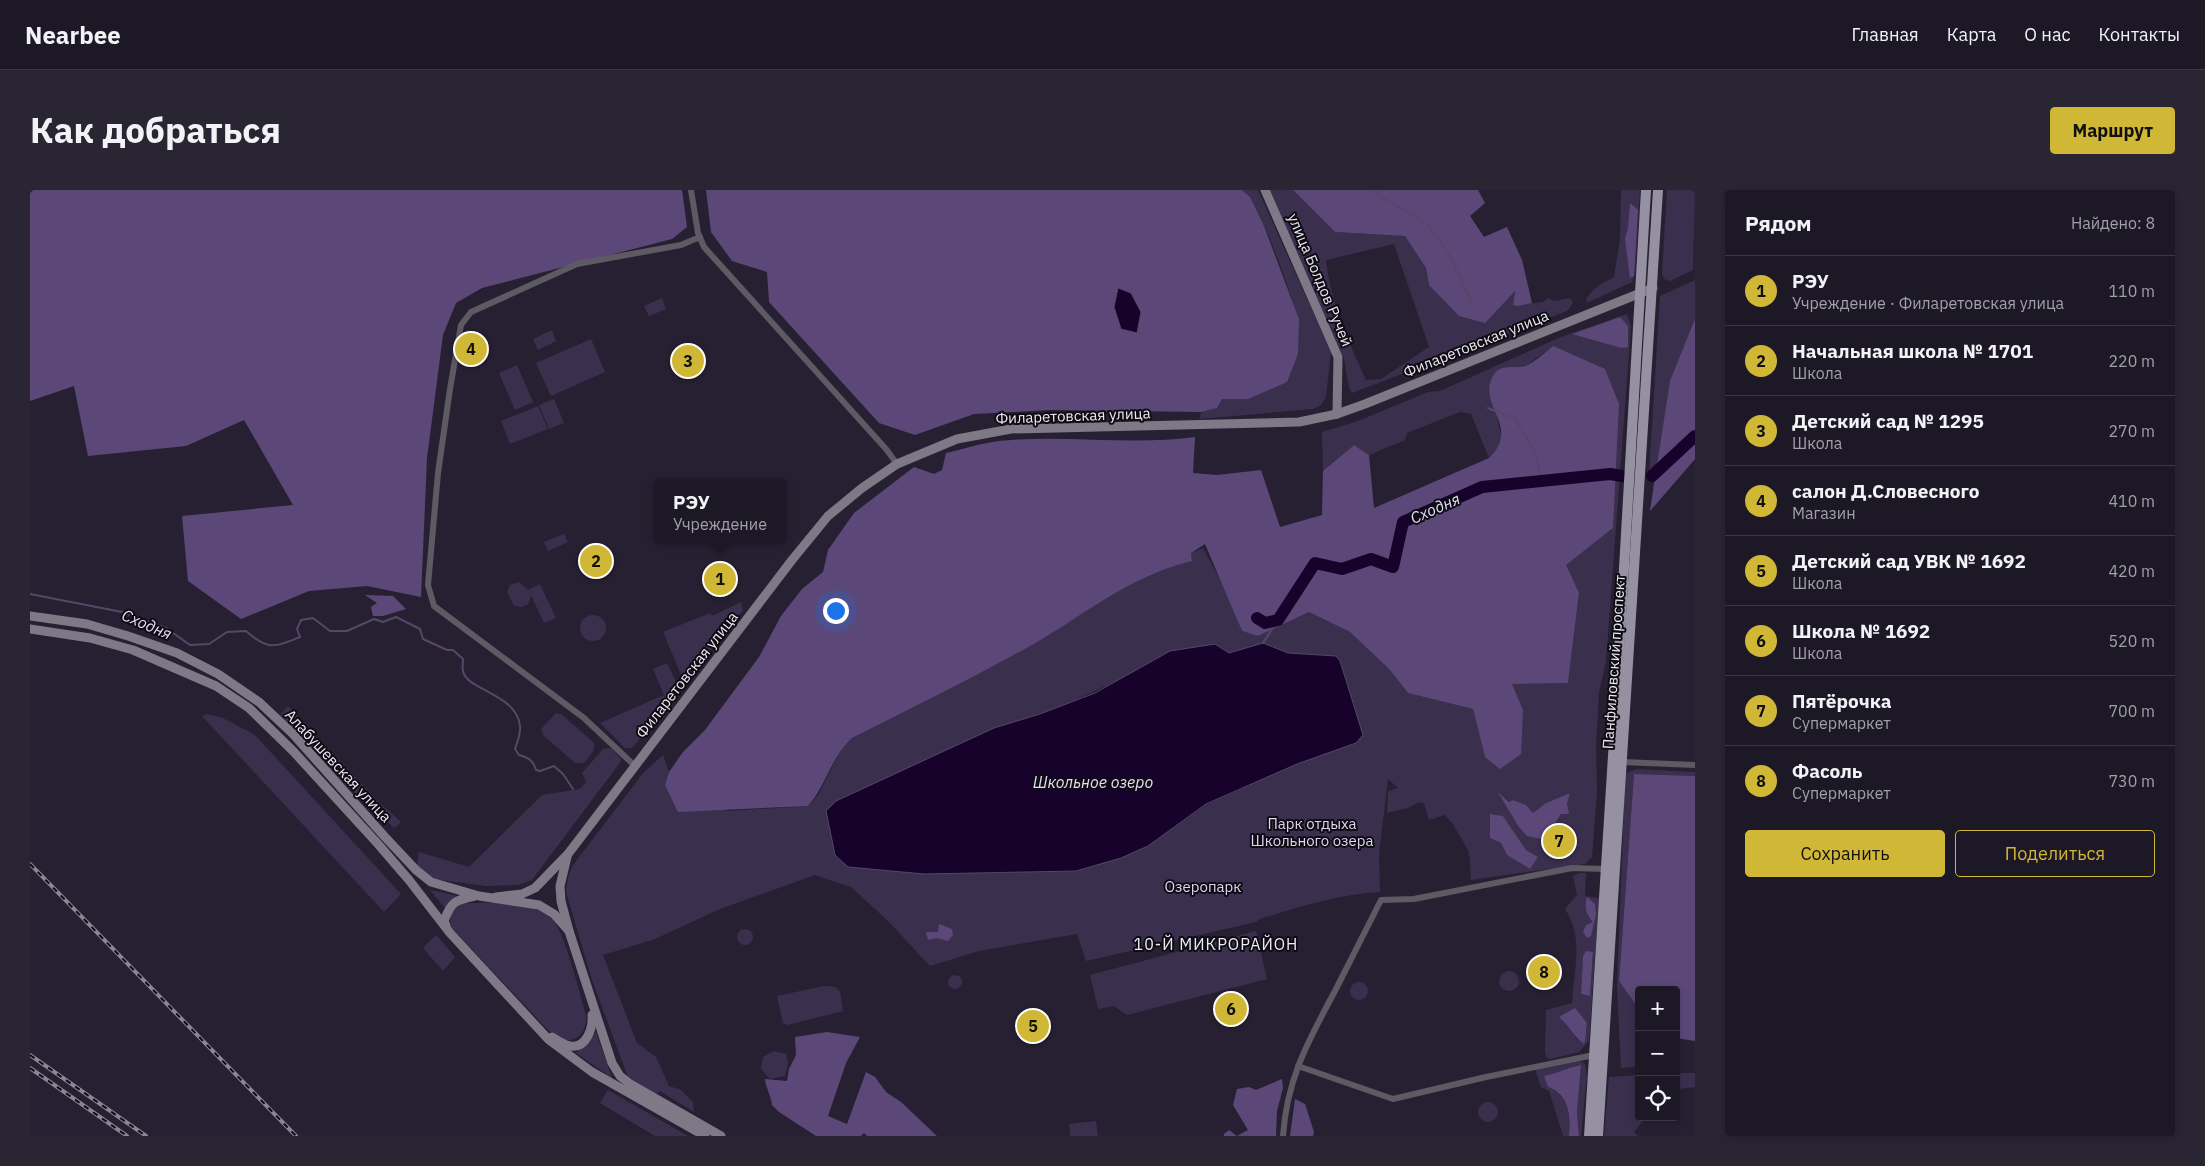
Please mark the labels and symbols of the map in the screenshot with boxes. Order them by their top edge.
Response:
street label: улица Болдов Ручей [1284,210,1357,349]
street label: Филаретовская улица [1400,306,1551,381]
pin: 4 [455,330,487,368]
pin: 3 [672,342,704,380]
street label: Филаретовская улица [995,403,1151,428]
water label: Сходня [1407,488,1463,528]
pin: 2 [580,542,612,580]
pin: 1 [704,560,736,598]
street label: Панфиловский проспект [1598,574,1629,750]
your location [823,598,849,624]
water label: Сходня [119,605,175,643]
street label: Филаретовская улица [631,608,742,742]
street label: Алабушевская улица [281,705,396,826]
water label: Школьное озеро [1033,772,1153,792]
park label: Парк отдыха Школьного озера [1250,814,1374,850]
pin: 7 [1543,822,1575,860]
park label: Озеропарк [1165,877,1242,896]
district label: 10-Й МИКРОРАЙОН [1134,934,1298,954]
pin: 8 [1528,953,1560,991]
pin: 6 [1215,990,1247,1028]
pin: 5 [1017,1007,1049,1045]

